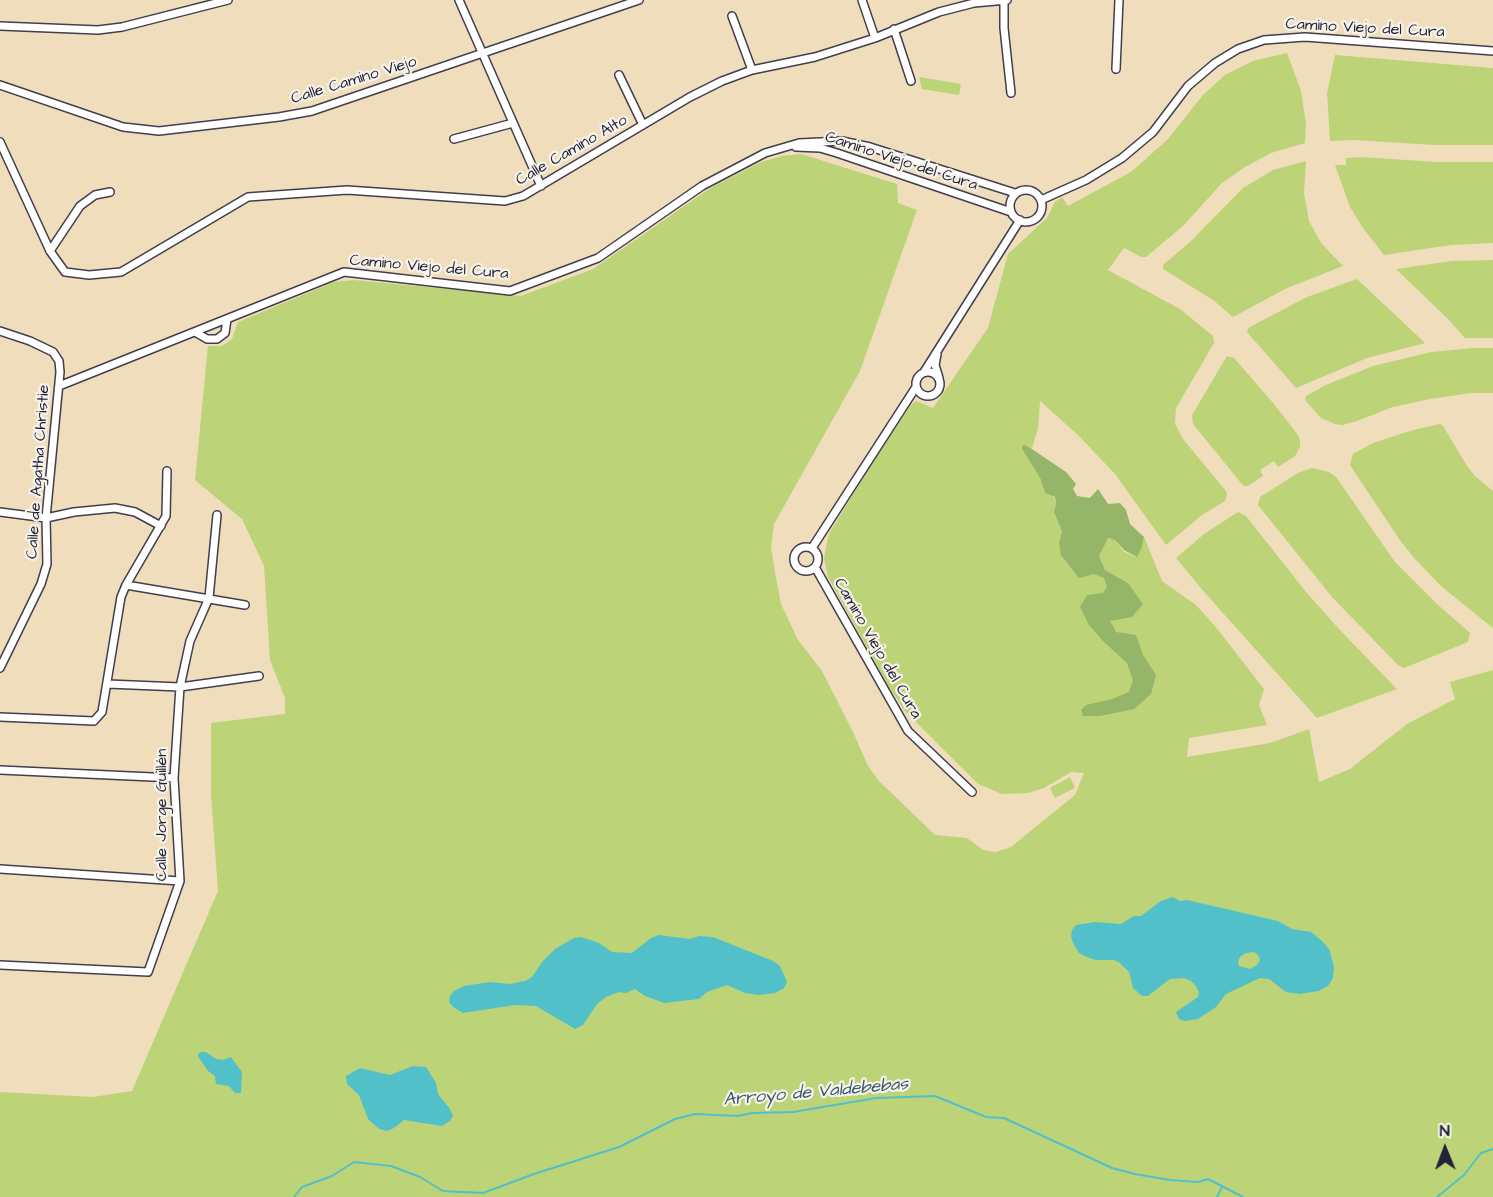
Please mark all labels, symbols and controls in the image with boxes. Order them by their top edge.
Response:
street label: Camino Viejo del Cura [1285,15,1445,43]
street label: Calle Camino Viejo [289,53,419,109]
street label: Calle Camino Alto [513,111,631,191]
street label: Camino Viejo del Cura [822,128,980,196]
street label: Camino Viejo del Cura [349,251,509,285]
street label: Calle de Agatha Christie [23,384,55,560]
street label: Camino Viejo del Cura [829,575,925,723]
street label: Calle Jorge Guillén [153,749,173,881]
water label: Arroyo de Valdebebas [723,1074,909,1112]
north arrow [1415,1119,1475,1179]
text: N [1439,1120,1450,1142]

